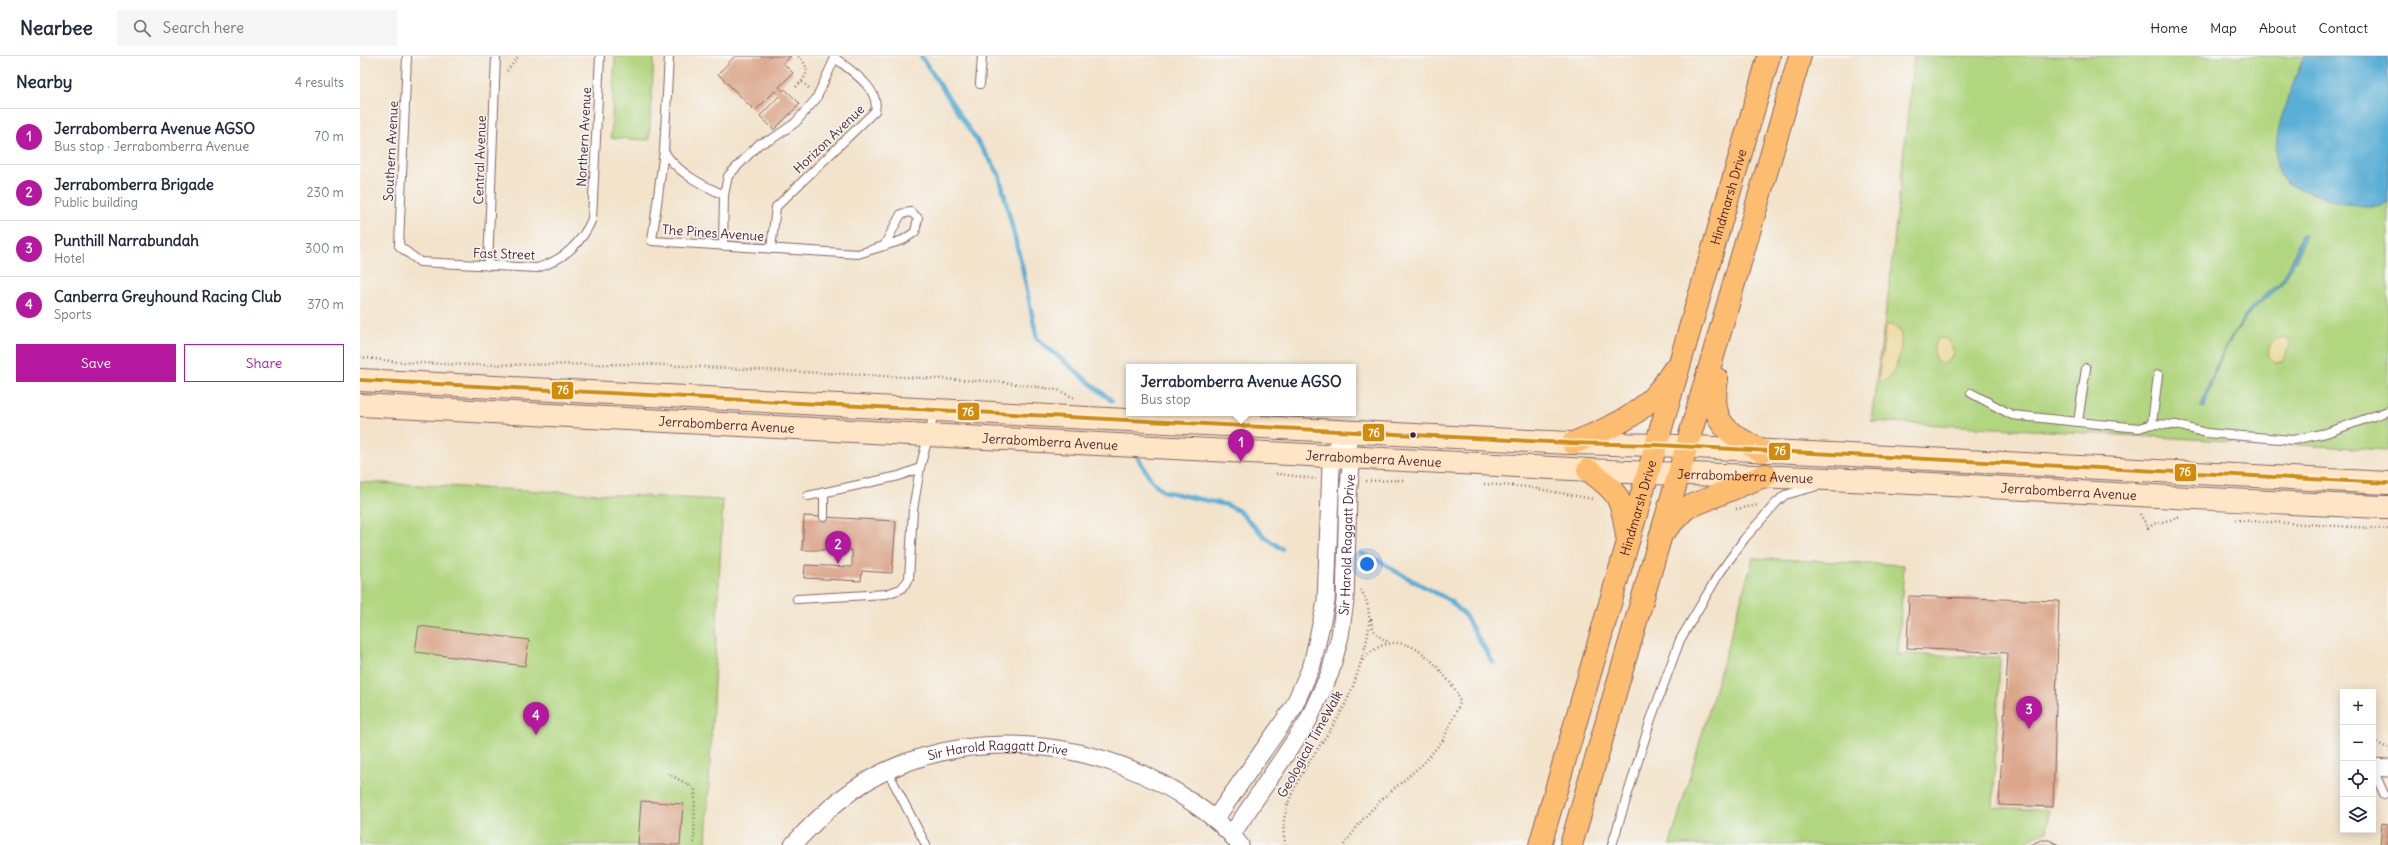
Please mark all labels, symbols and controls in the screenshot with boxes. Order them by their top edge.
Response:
search box [117,10,397,46]
text: Nearbee [20,16,93,40]
icon: search [131,17,153,39]
text: Search here [163,18,244,37]
text: Home [2150,19,2188,37]
text: Map [2210,19,2237,37]
text: About [2259,19,2297,37]
text: Contact [2319,19,2368,37]
text: Nearby [16,71,72,93]
text: 4 results [295,74,344,91]
street label: Northern Avenue [573,87,595,187]
street label: Southern Avenue [380,100,402,202]
street label: Horizon Avenue [790,101,868,177]
street label: Central Avenue [470,115,490,205]
text: Jerrabomberra Avenue AGSO [54,119,255,138]
text: 1 [26,128,32,145]
text: 70 m [315,128,344,145]
text: Bus stop · Jerrabomberra Avenue [54,138,249,155]
street label: Hindmarsh Drive [1706,147,1750,247]
text: Jerrabomberra Brigade [54,175,214,194]
text: 2 [25,184,33,201]
text: 230 m [306,184,344,201]
text: Public building [54,194,138,211]
street label: The Pines Avenue [661,221,765,245]
text: Punthill Narrabundah [54,231,199,250]
text: 3 [25,240,33,257]
text: 300 m [305,240,344,257]
street label: Fast Street [473,244,536,264]
text: Hotel [54,250,85,267]
text: Canberra Greyhound Racing Club [54,287,281,306]
text: 4 [25,296,33,313]
text: 370 m [307,296,344,313]
text: Sports [54,306,92,323]
button: Save [16,344,176,382]
button: Share [184,344,344,382]
popup [1126,364,1356,416]
text: Jerrabomberra Avenue AGSO [1140,372,1342,391]
line badge: 76 [551,381,574,400]
text: 76 [557,383,569,397]
text: Bus stop [1140,391,1191,408]
line badge: 76 [957,402,980,421]
text: 76 [962,405,974,419]
street label: Jerrabomberra Avenue [658,412,795,436]
line badge: 76 [1362,423,1385,442]
text: 76 [1368,426,1380,440]
street label: Jerrabomberra Avenue [982,429,1119,454]
pin: 1 [1228,429,1254,462]
unlabelled marker [1408,430,1418,440]
line badge: 76 [1768,442,1791,461]
text: 76 [1774,444,1786,458]
street label: Jerrabomberra Avenue [1305,446,1442,471]
street label: Hindmarsh Drive [1616,458,1660,558]
line badge: 76 [2174,463,2197,482]
street label: Jerrabomberra Avenue [1677,465,1814,487]
text: 76 [2179,465,2191,479]
street label: Sir Harold Raggatt Drive [1335,473,1359,617]
street label: Jerrabomberra Avenue [2000,479,2137,504]
pin: 2 [825,531,851,564]
your location [1357,554,1377,574]
street label: Geological TimeWalk [1273,687,1347,801]
map controls [2340,689,2376,833]
button: + [2340,689,2376,725]
pin: 3 [2016,696,2042,729]
pin: 4 [523,702,549,735]
button: − [2340,725,2376,761]
street label: Sir Harold Raggatt Drive [925,737,1070,764]
button: locate [2340,761,2376,797]
button: layers [2340,797,2376,833]

